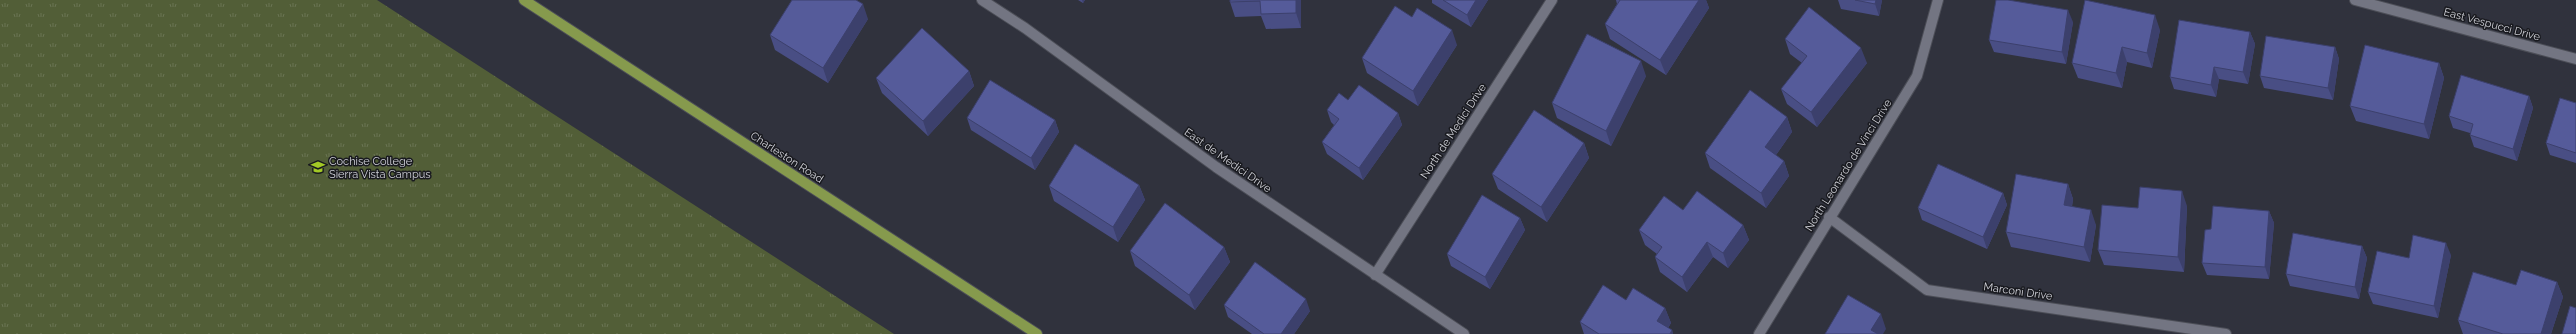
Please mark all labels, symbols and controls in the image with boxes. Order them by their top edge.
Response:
street label: East Vespucci Drive [2442,5,2542,44]
street label: North de Medici Drive [1418,81,1489,181]
street label: North Leonardo de Vinci Drive [1802,97,1895,234]
street label: East de Medici Drive [1182,125,1274,196]
street label: Charleston Road [748,129,826,186]
place label: Cochise College Sierra Vista Campus [329,155,431,181]
school or university icon: Cochise College Sierra Vista Campus [310,159,326,175]
street label: Marconi Drive [1983,280,2054,303]

